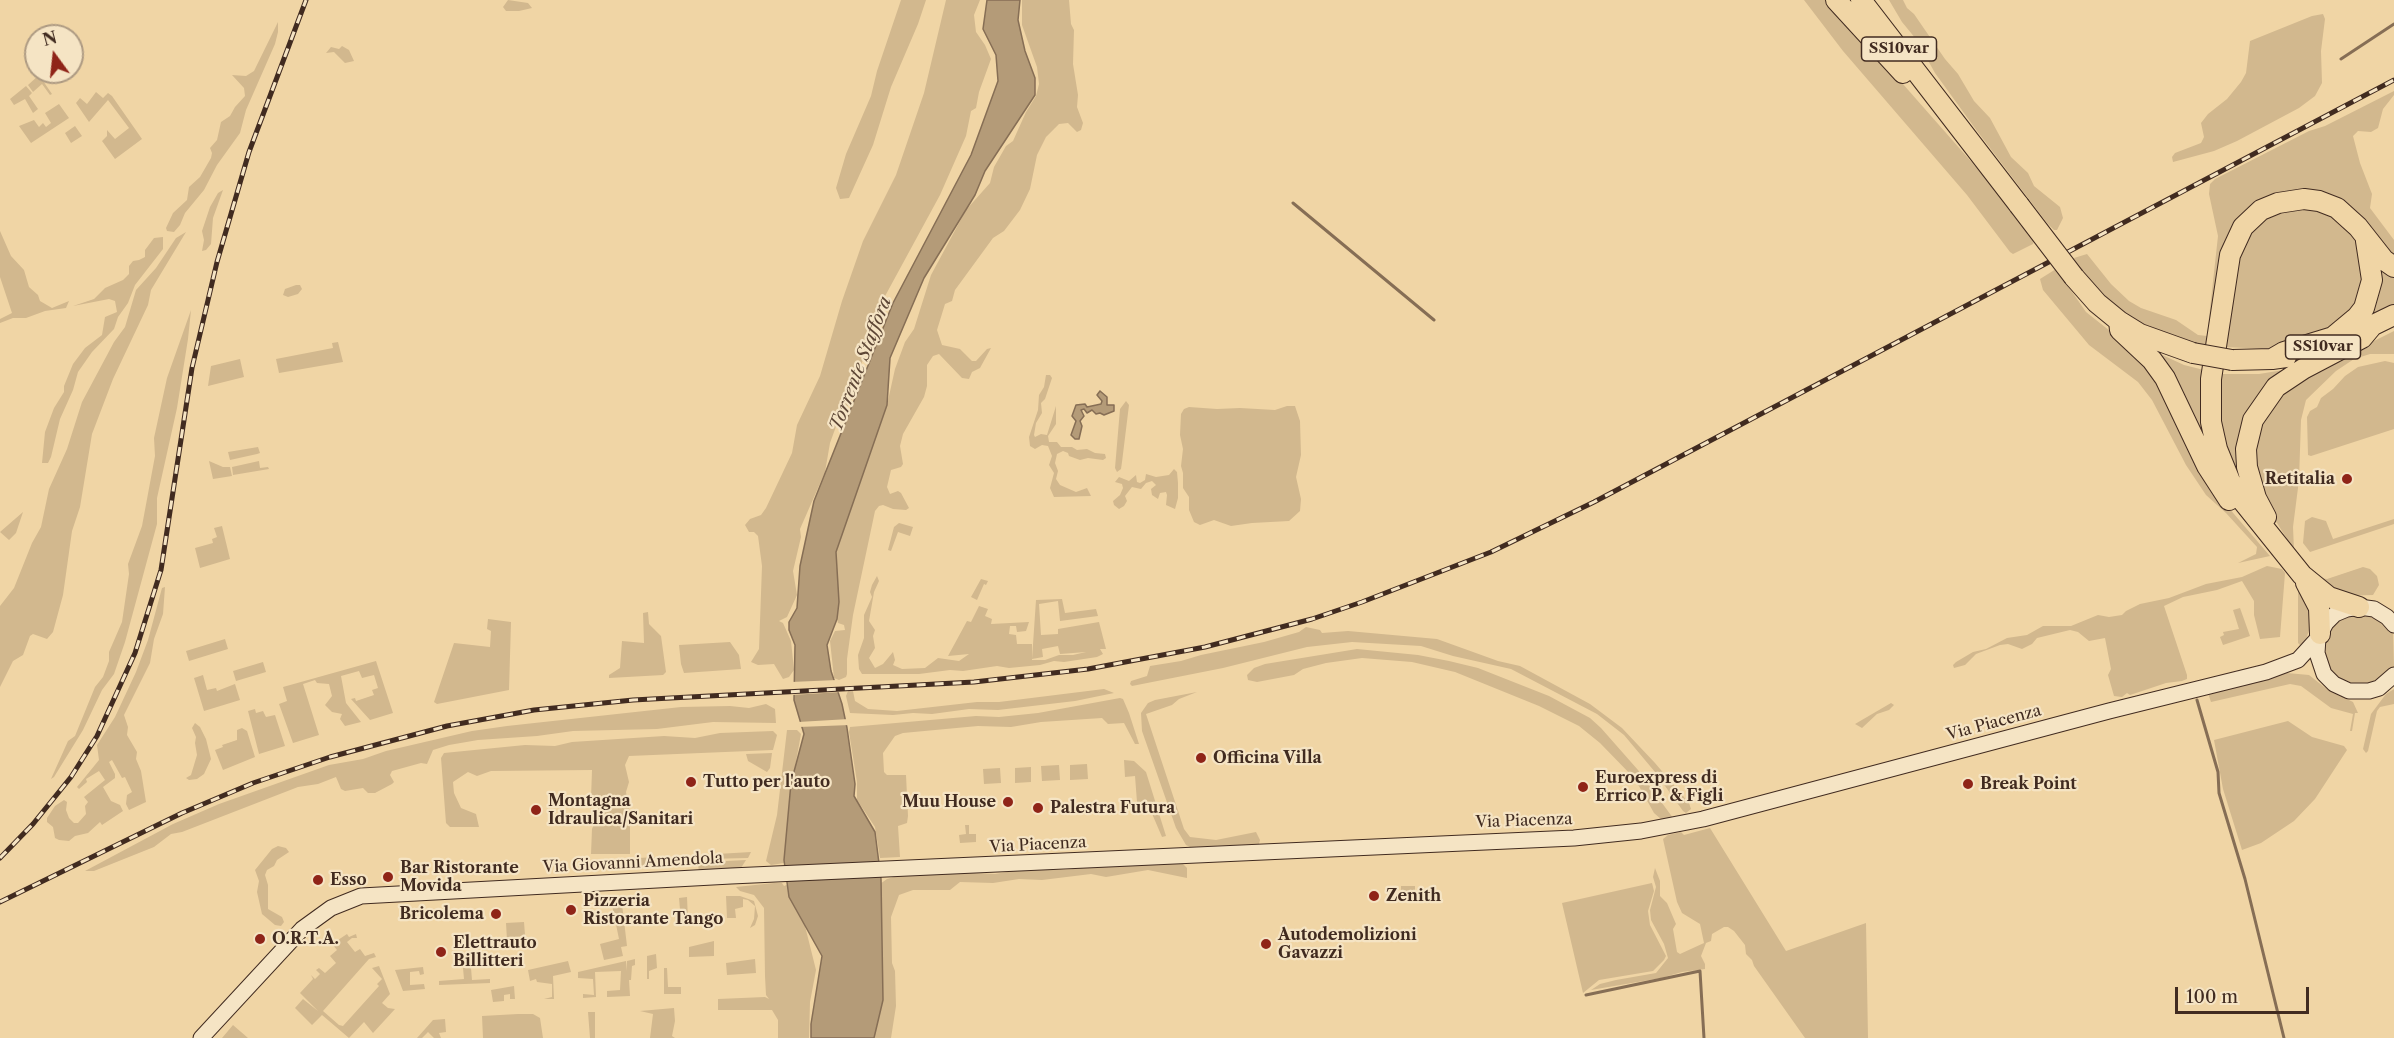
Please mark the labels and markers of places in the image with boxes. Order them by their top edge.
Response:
place label: Retitalia [2265,469,2335,489]
marker: Retitalia [2340,472,2354,486]
place label: Officina Villa [1213,748,1322,768]
marker: Officina Villa [1194,751,1208,765]
place label: Euroexpress di Errico P. & Figli [1595,768,1723,806]
place label: Tutto per l'auto [703,772,830,792]
place label: Break Point [1980,774,2077,794]
marker: Tutto per l'auto [684,775,698,789]
marker: Break Point [1961,777,1975,791]
marker: Euroexpress di Errico P. & Figli [1576,780,1590,794]
place label: Montagna Idraulica/Sanitari [548,791,693,829]
place label: Muu House [902,792,996,812]
marker: Muu House [1001,795,1015,809]
place label: Palestra Futura [1050,798,1175,818]
marker: Palestra Futura [1031,801,1045,815]
marker: Montagna Idraulica/Sanitari [529,803,543,817]
place label: Bar Ristorante Movida [400,858,519,896]
place label: Esso [330,870,367,890]
marker: Bar Ristorante Movida [381,870,395,884]
marker: Esso [311,873,325,887]
place label: Zenith [1386,886,1441,906]
marker: Zenith [1367,889,1381,903]
place label: Pizzeria Ristorante Tango [583,891,723,929]
marker: Pizzeria Ristorante Tango [564,903,578,917]
place label: Bricolema [399,904,484,924]
marker: Bricolema [489,907,503,921]
place label: Autodemolizioni Gavazzi [1278,925,1417,963]
place label: O.R.T.A. [272,929,339,949]
marker: O.R.T.A. [253,932,267,946]
place label: Elettrauto Billitteri [453,933,537,971]
marker: Autodemolizioni Gavazzi [1259,937,1273,951]
marker: Elettrauto Billitteri [434,945,448,959]

